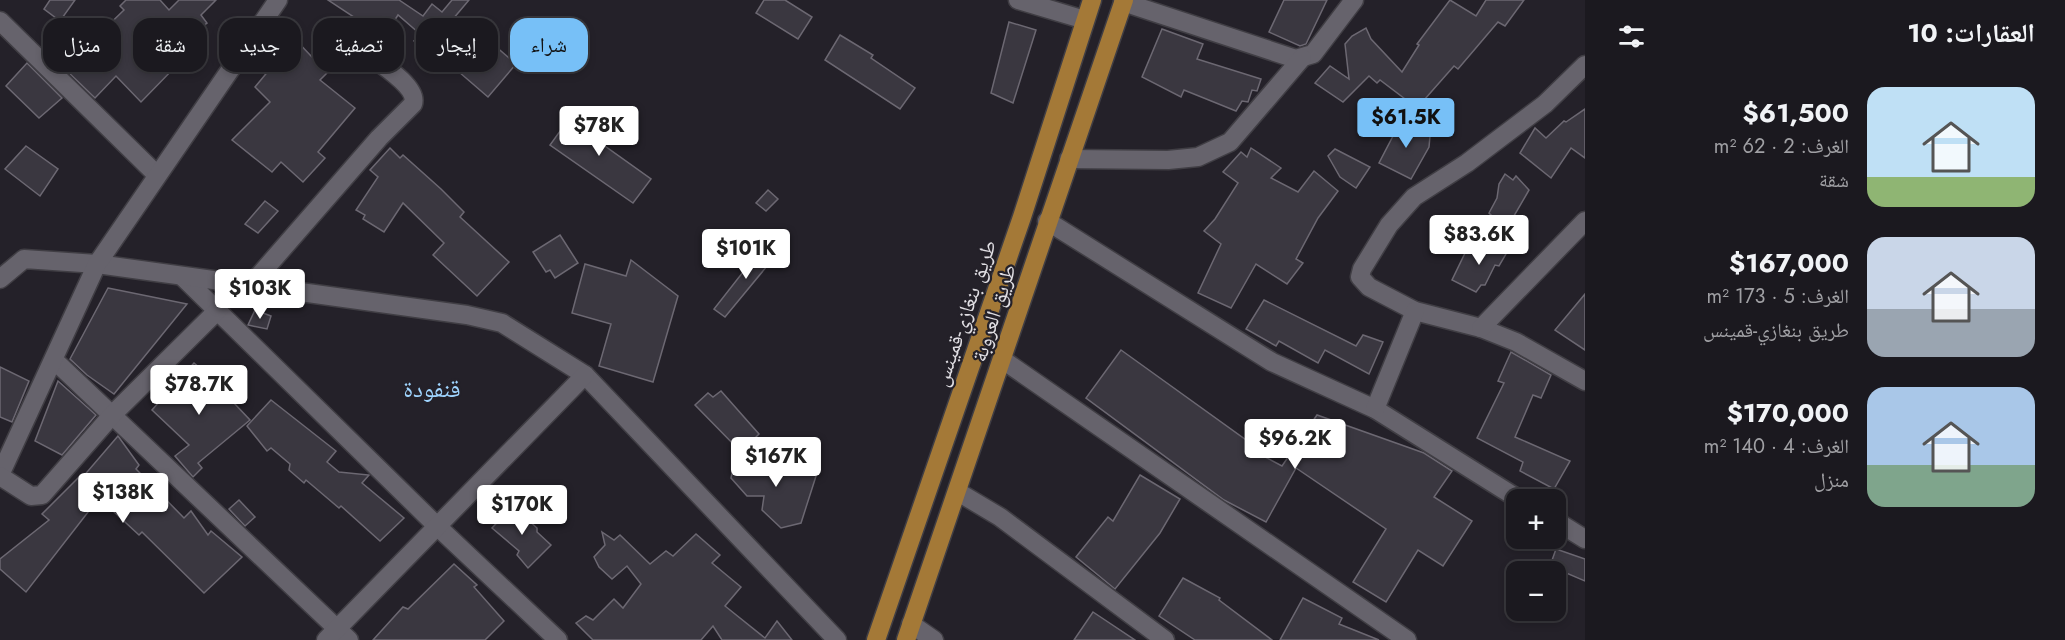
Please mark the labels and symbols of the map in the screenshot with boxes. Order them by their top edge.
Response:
pin: $61.5K [1357,98,1455,149]
pin: $78K [563,106,635,157]
pin: $83.6K [1430,215,1528,266]
pin: $101K [704,229,788,280]
street label: طريق بنغازي-قمينس [926,236,1005,391]
street label: طريق العروبة [964,260,1024,366]
pin: $103K [218,269,302,320]
pin: $78.7K [150,365,248,416]
district label: قنفودة [403,371,461,406]
pin: $96.2K [1246,419,1344,470]
pin: $167K [734,437,818,488]
pin: $138K [81,473,165,524]
pin: $170K [480,485,564,536]

